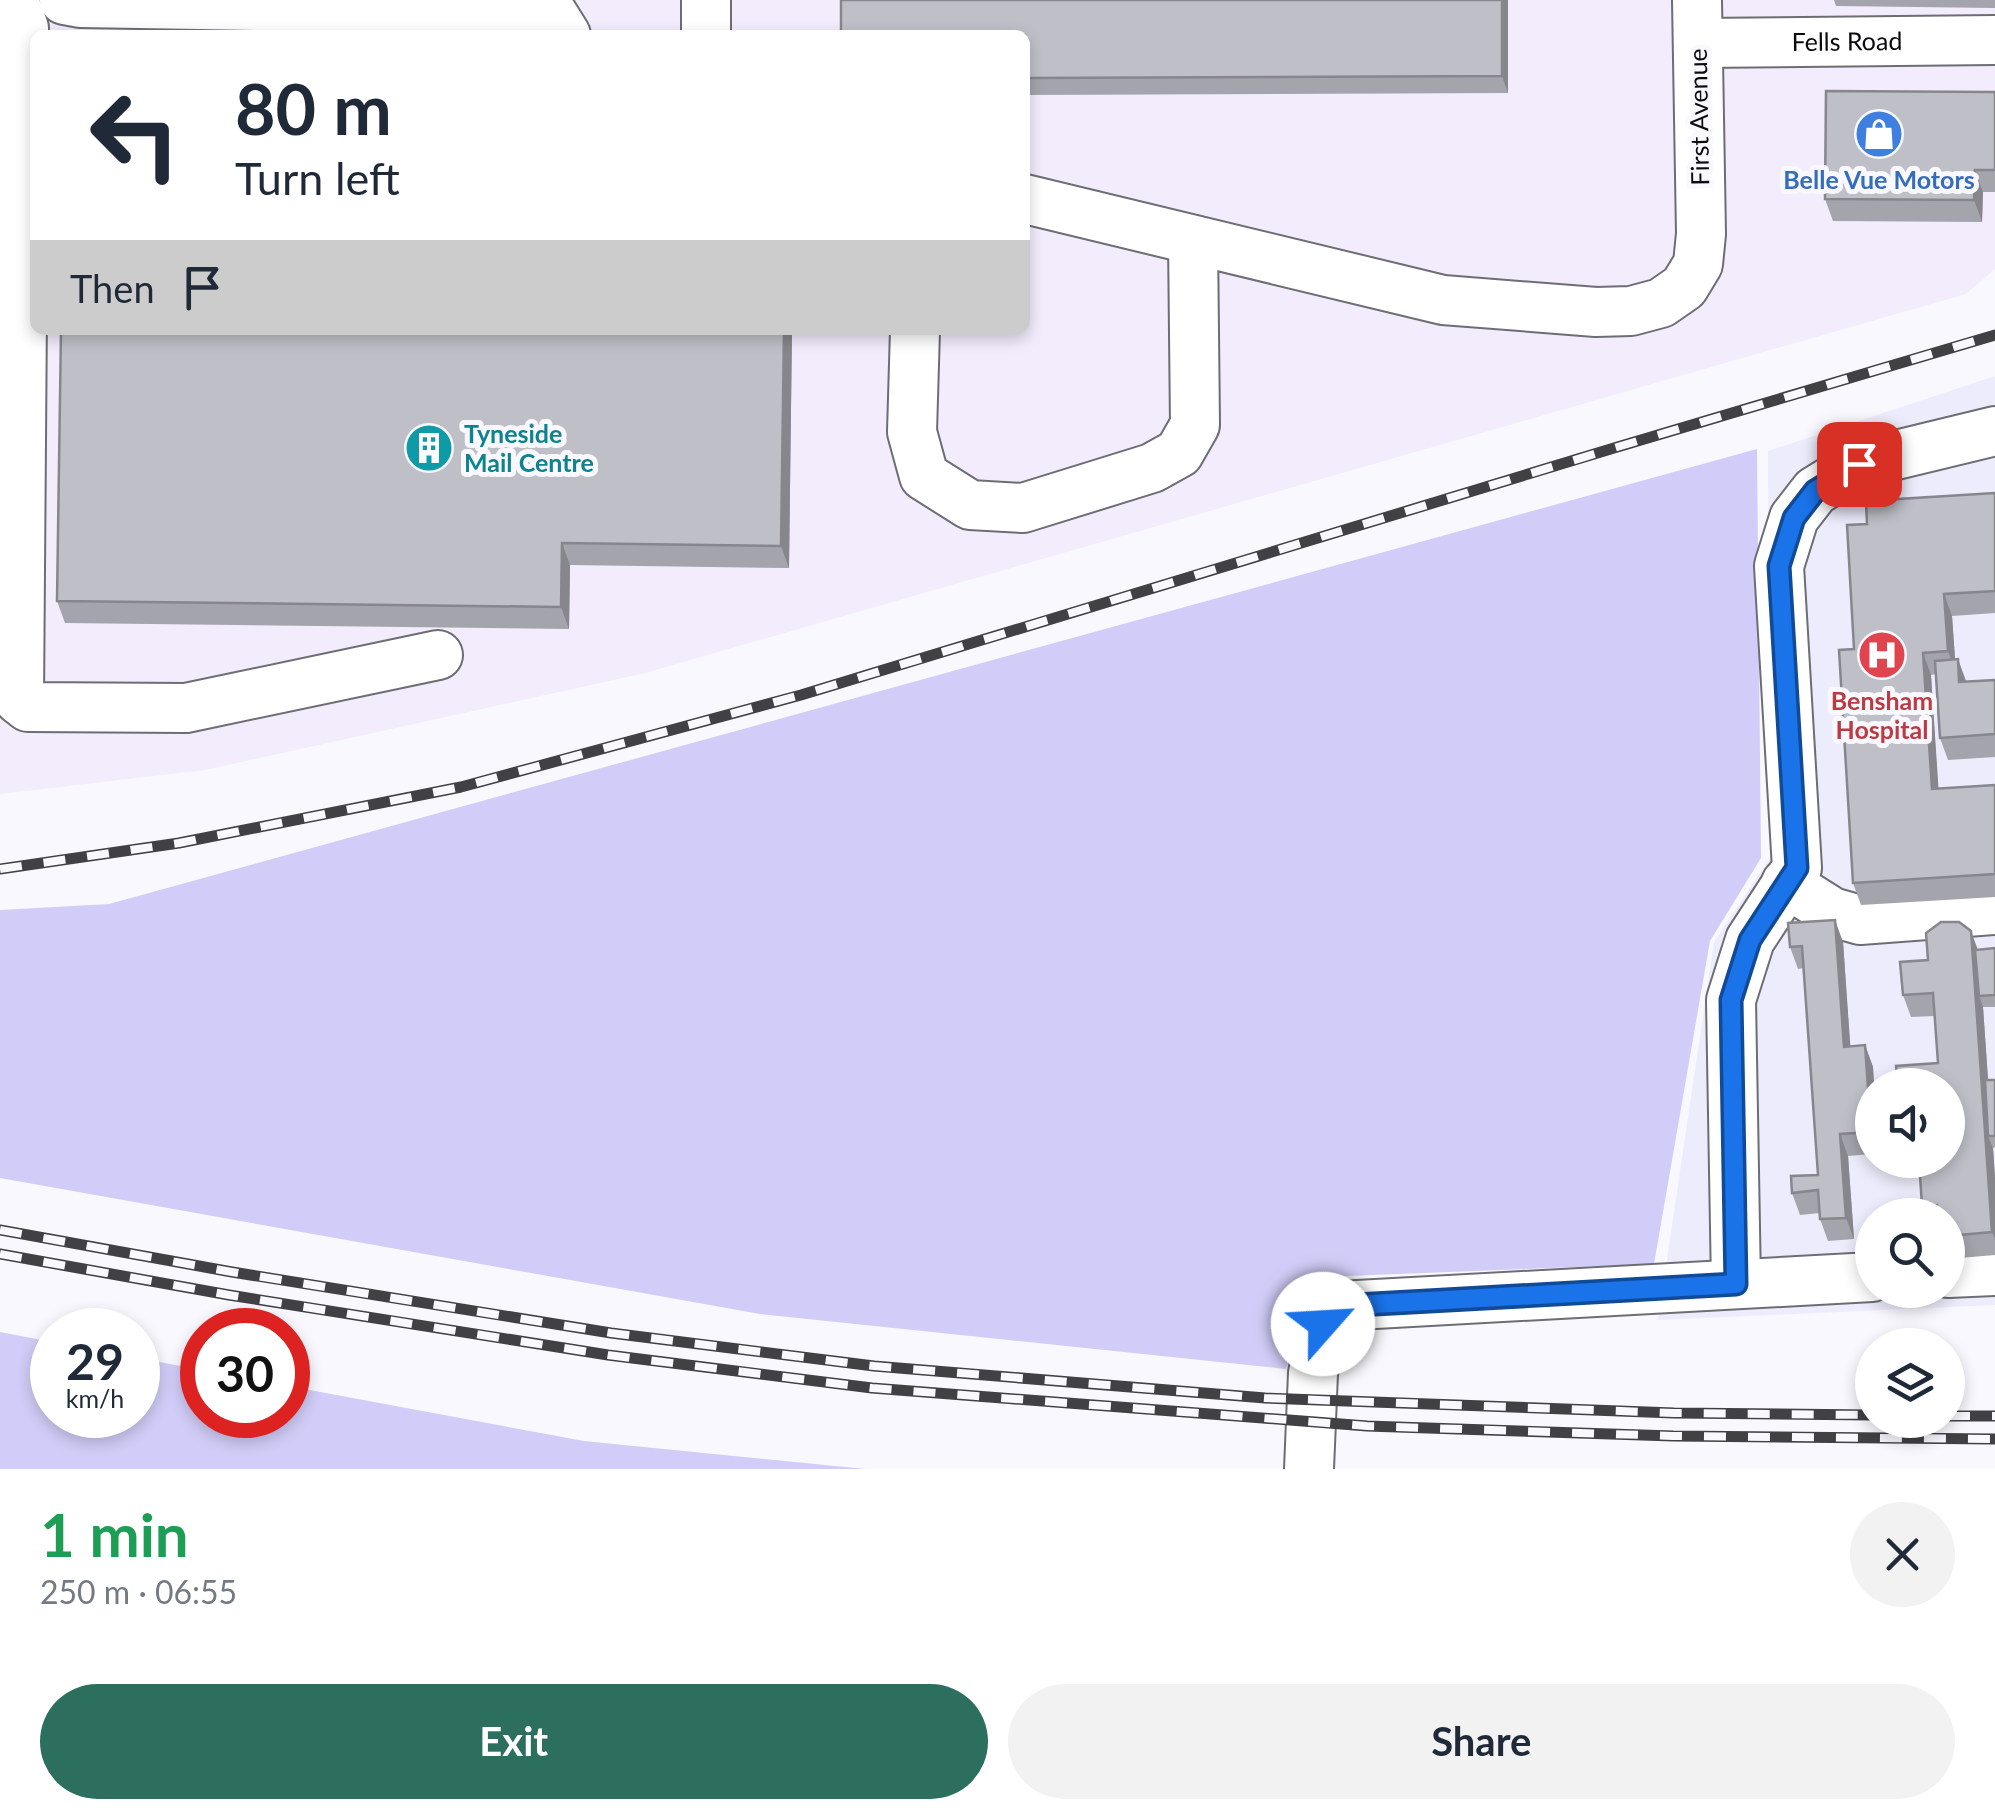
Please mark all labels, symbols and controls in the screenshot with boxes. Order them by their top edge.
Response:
street label: Fells Road [1791,25,1903,56]
street label: First Avenue [1682,48,1714,186]
text: 80 m [235,66,392,150]
icon: left [70,70,200,200]
shop icon: Belle Vue Motors [1853,108,1905,160]
text: Turn left [235,151,400,205]
place label: Belle Vue Motors [1783,164,1975,194]
icon: arrive [175,260,230,315]
text: Then [70,265,155,311]
place label: Tyneside Mail Centre [464,418,594,477]
building icon: Tyneside Mail Centre [403,422,455,474]
pin [1817,422,1902,507]
icon: arrive [1832,437,1887,492]
hospital icon: Bensham Hospital [1856,629,1908,681]
place label: Bensham Hospital [1831,685,1933,744]
map controls [1855,1068,1965,1438]
button: sound [1855,1068,1965,1178]
button: search [1855,1198,1965,1308]
position arrow [1271,1272,1375,1376]
speed limit sign: 30 [180,1308,310,1438]
button: layers [1855,1328,1965,1438]
text: 29 [66,1331,124,1391]
text: km/h [66,1383,124,1413]
text: 1 min [40,1498,189,1570]
button: close [1850,1502,1955,1607]
text: 250 m · 06:55 [40,1572,237,1611]
button: Exit [40,1684,988,1799]
button: Share [1008,1684,1955,1799]

